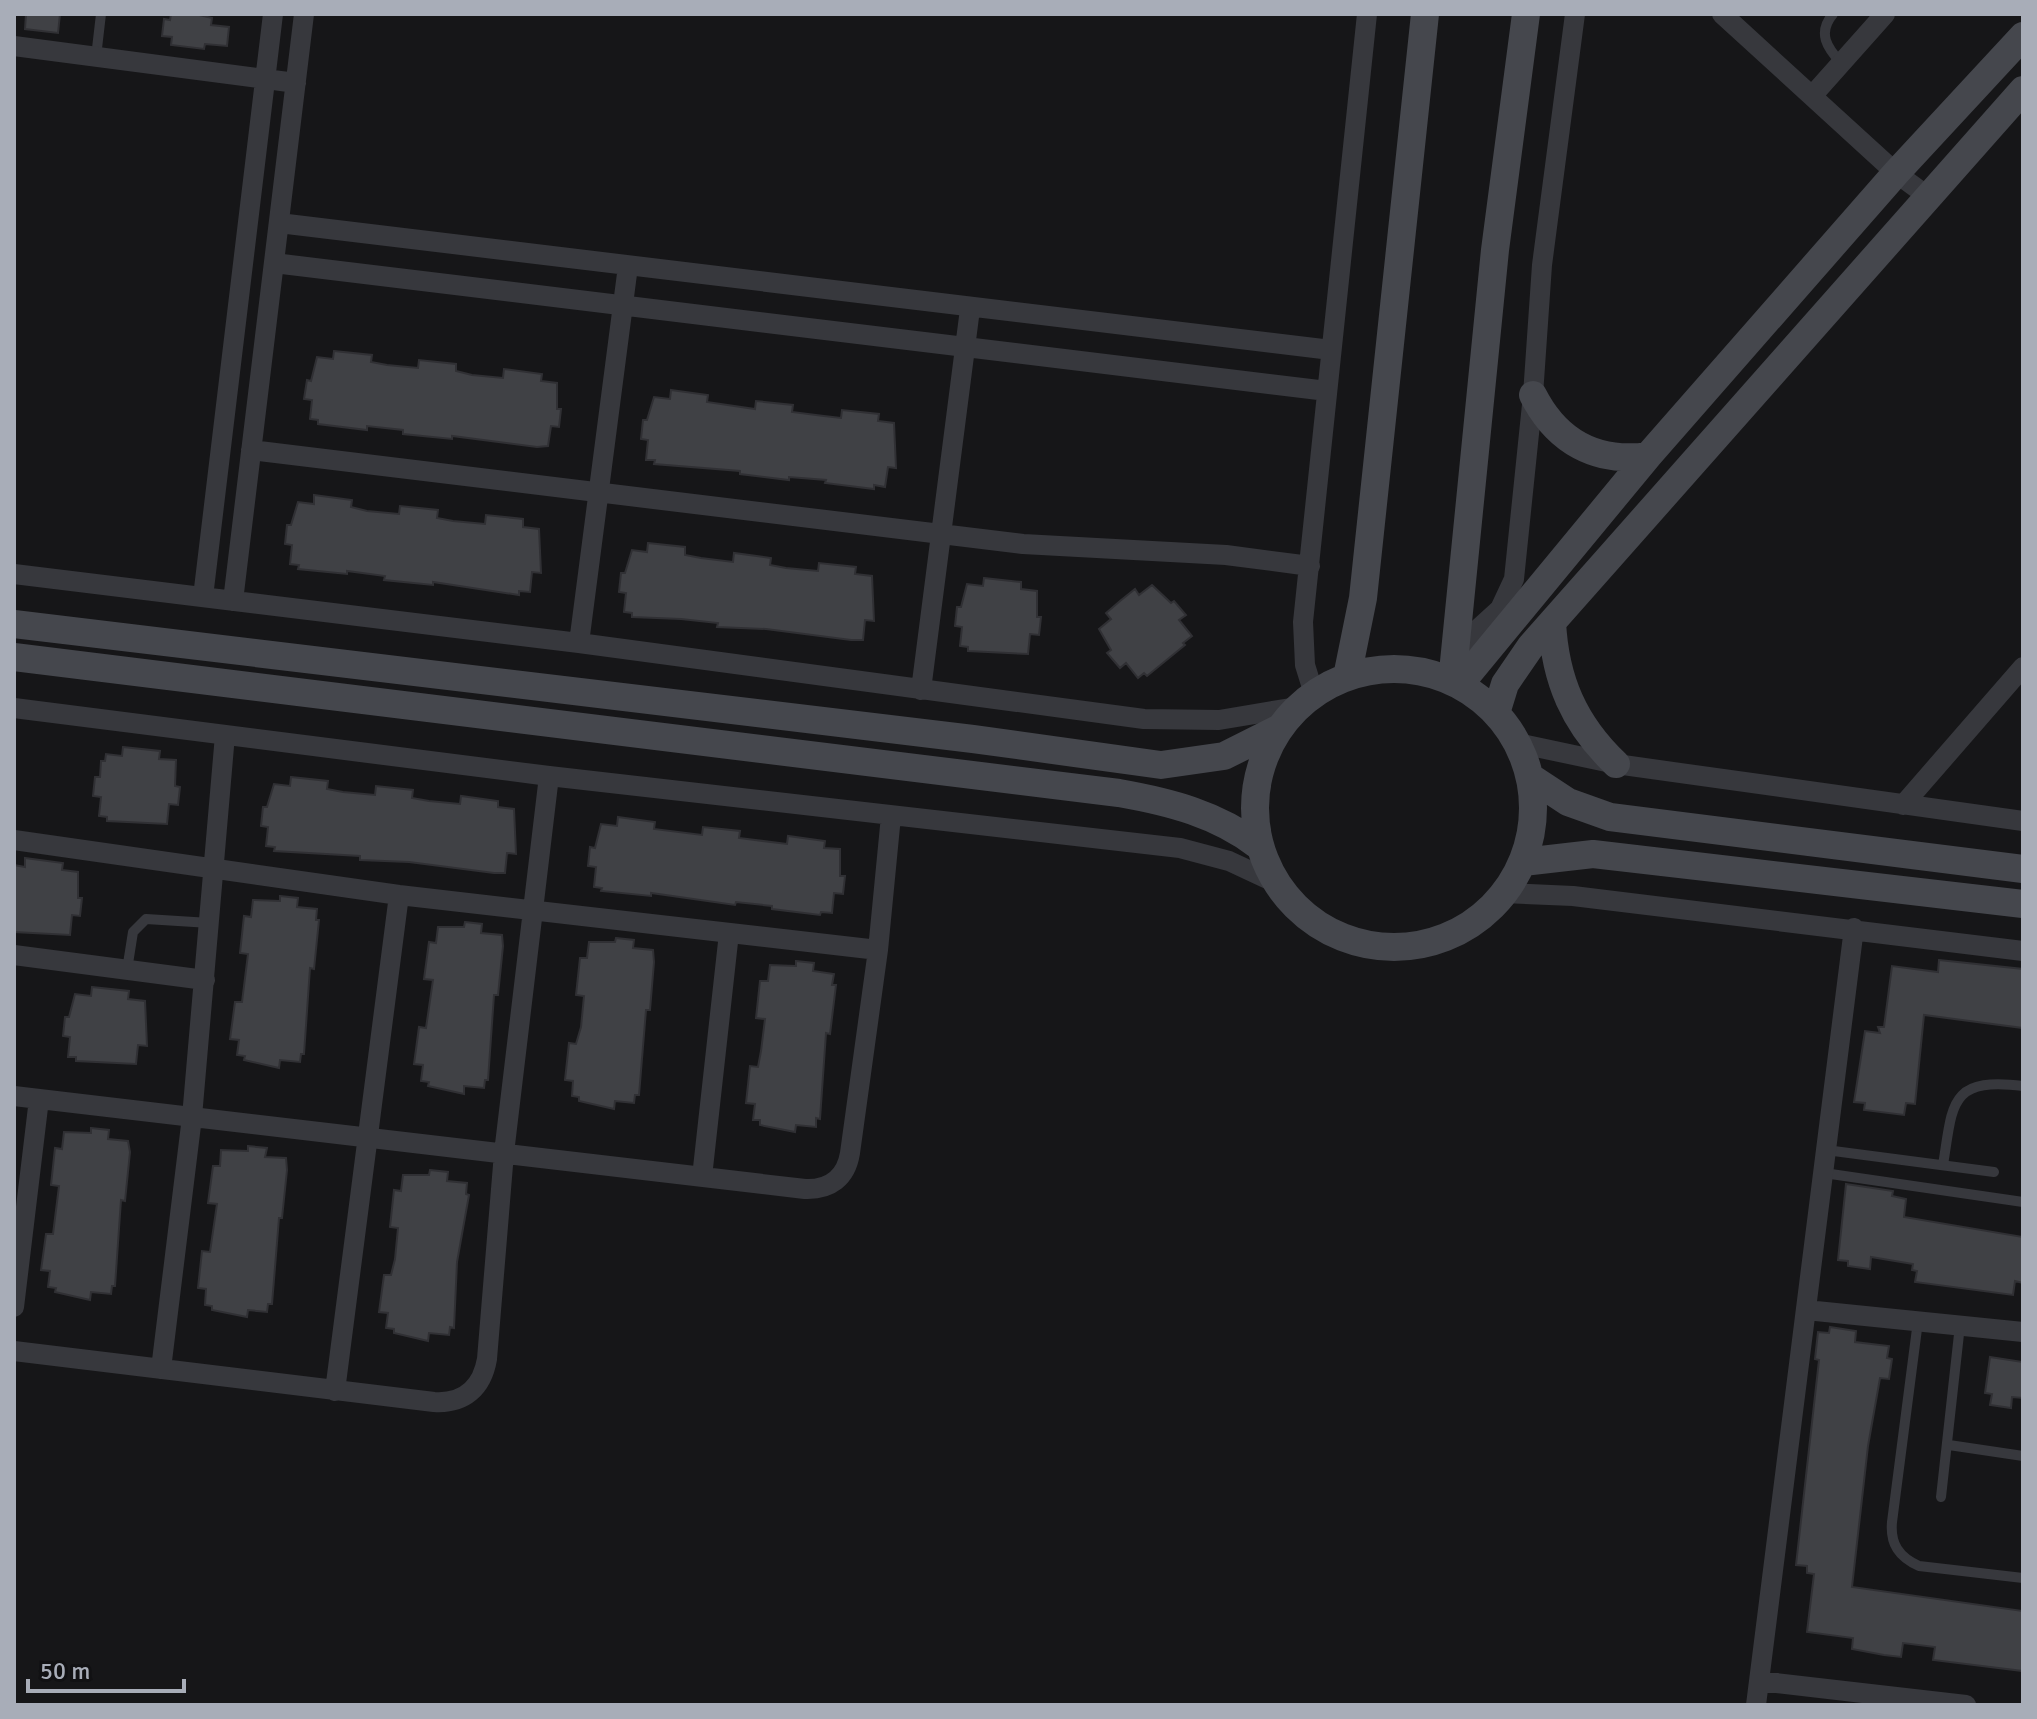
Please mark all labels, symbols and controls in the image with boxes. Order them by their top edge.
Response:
scale bar [28,1643,184,1693]
text: 50 m [40,1656,90,1686]

